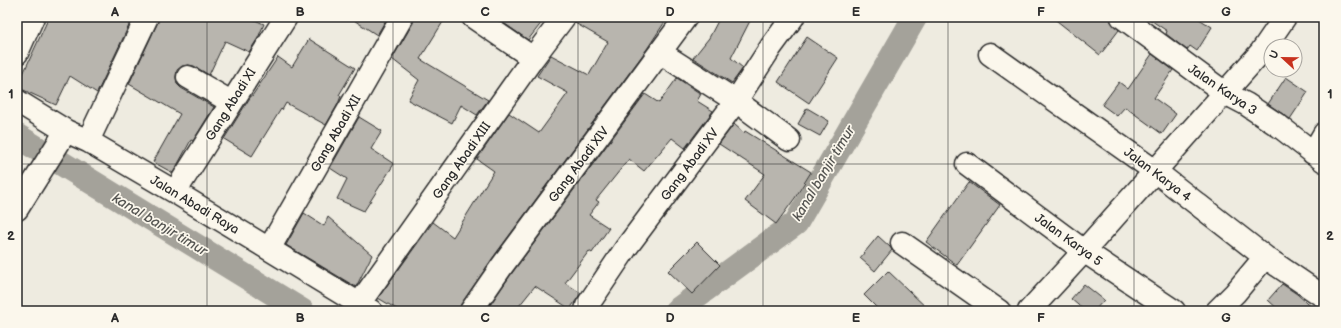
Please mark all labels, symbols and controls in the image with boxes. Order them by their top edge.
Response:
text: A [110,4,119,20]
text: B [295,4,305,20]
text: C [480,4,490,20]
text: D [665,4,675,20]
text: E [852,4,861,20]
text: F [1037,4,1045,20]
text: G [1221,4,1231,20]
north arrow [1263,38,1303,78]
text: U [1267,48,1282,61]
street label: Jalan Karya 3 [1185,61,1260,119]
street label: Gang Abadi XI [202,65,260,144]
text: 1 [8,86,14,102]
text: 1 [1327,86,1333,102]
street label: Gang Abadi XII [307,92,364,175]
street label: Gang Abadi XIII [429,119,494,202]
water label: kanal banjir timur [788,122,859,224]
street label: Gang Abadi XIV [545,124,612,206]
street label: Gang Abadi XV [657,125,722,204]
street label: Jalan Karya 4 [1121,144,1194,205]
street label: Jalan Abadi Raya [147,172,242,238]
water label: kanal banjir timur [109,189,211,260]
street label: Jalan Karya 5 [1031,210,1105,270]
text: 2 [7,228,15,244]
text: 2 [1326,228,1334,244]
text: A [110,310,119,326]
text: B [295,310,305,326]
text: C [480,310,490,326]
text: D [665,310,675,326]
text: E [852,310,861,326]
text: F [1037,310,1045,326]
text: G [1221,310,1231,326]

